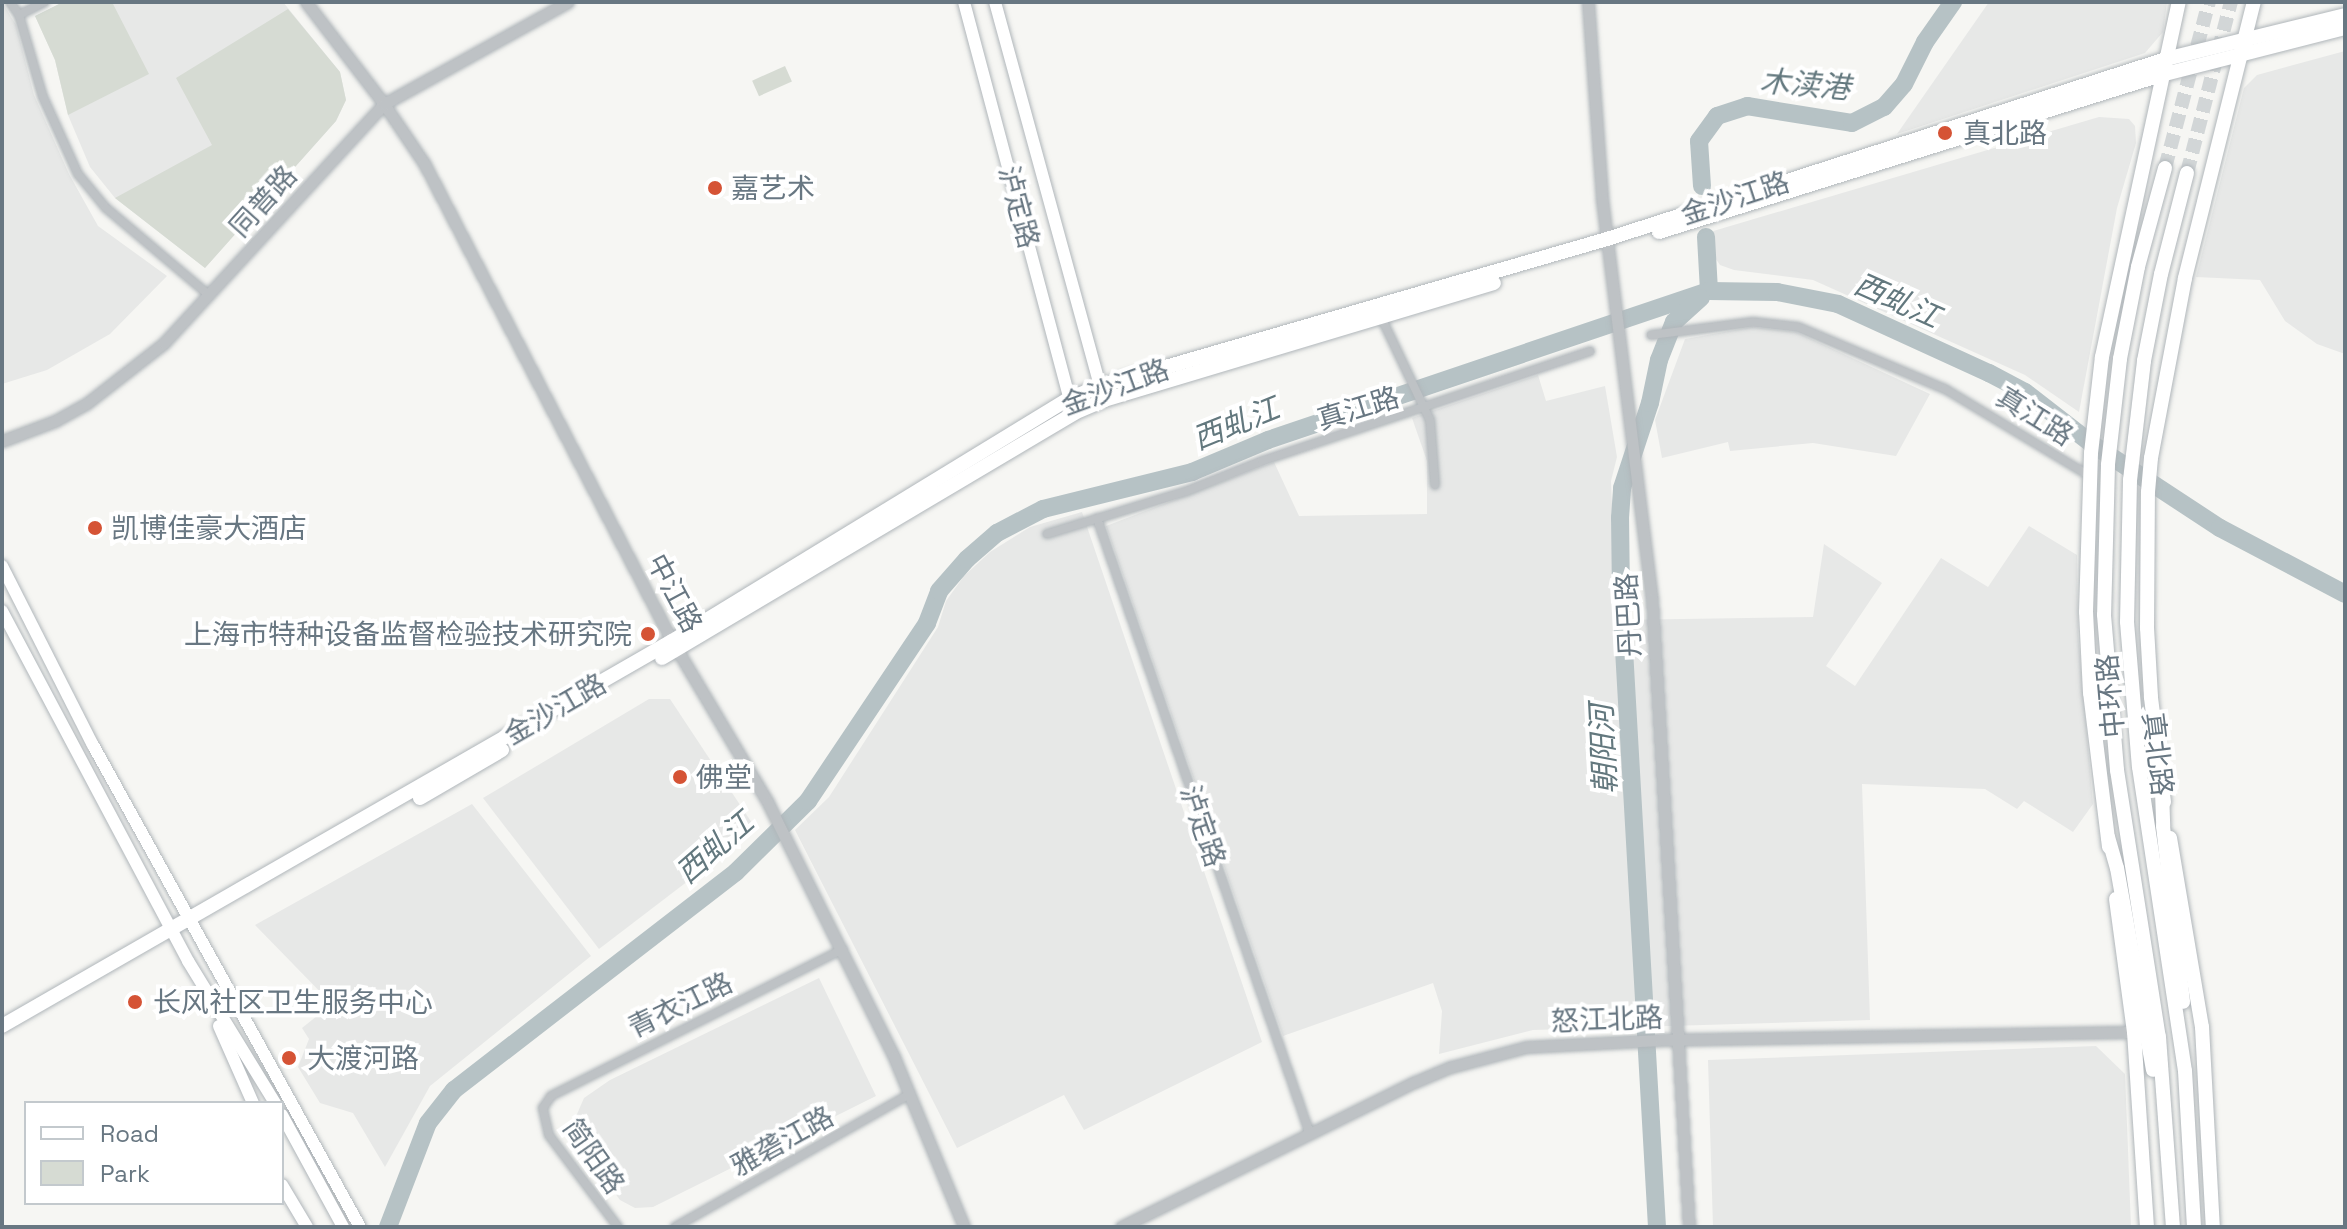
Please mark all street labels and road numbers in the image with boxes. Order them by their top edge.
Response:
street label: 同普路 [222,159,304,243]
street label: 泸定路 [992,162,1046,252]
street label: 金沙江路 [1677,165,1793,231]
street label: 金沙江路 [1057,352,1173,422]
street label: 真江路 [1990,379,2080,453]
street label: 真江路 [1313,380,1403,436]
street label: 中江路 [640,548,710,638]
street label: 丹巴路 [1609,572,1647,658]
street label: 中环路 [2090,653,2130,739]
street label: 金沙江路 [498,666,612,752]
street label: 真北路 [2136,710,2180,798]
street label: 泸定路 [1173,781,1233,871]
street label: 青衣江路 [622,965,738,1045]
street label: 怒江北路 [1550,1000,1664,1038]
street label: 雅砻江路 [725,1099,839,1183]
street label: 简阳路 [556,1112,632,1200]

